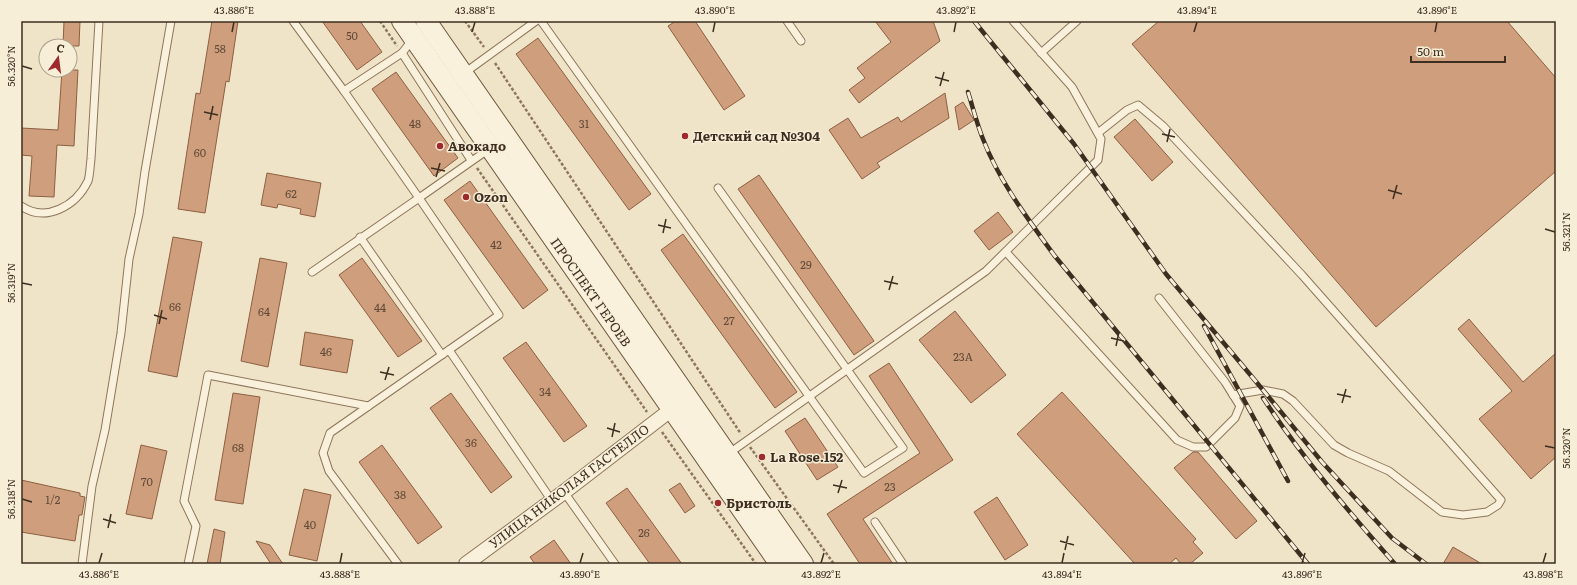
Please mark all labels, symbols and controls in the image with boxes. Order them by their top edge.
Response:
text: 43.886°E [214,2,254,17]
text: 43.888°E [455,2,495,17]
text: 43.890°E [695,2,735,17]
text: 43.892°E [936,2,976,17]
text: 43.894°E [1177,2,1217,17]
text: 43.896°E [1417,2,1457,17]
house number: 50 [346,27,358,43]
north arrow [38,38,78,78]
scale bar [1411,38,1505,64]
text: С [55,39,67,56]
house number: 58 [214,40,226,56]
text: 50 m [1417,42,1444,60]
text: 56.320°N [3,45,18,87]
house number: 48 [409,115,421,131]
house number: 31 [579,115,590,131]
place label: Детский сад №304 [693,126,820,145]
marker: Детский сад №304 [680,131,690,141]
place label: Авокадо [448,136,506,155]
marker: Авокадо [435,141,445,151]
house number: 60 [194,144,206,160]
house number: 62 [285,185,297,201]
place label: Ozon [474,187,508,206]
marker: Ozon [461,192,471,202]
text: 56.321°N [1558,212,1573,252]
street label: ПРОСПЕКТ ГЕРОЕВ [547,233,637,350]
house number: 42 [490,236,502,252]
house number: 29 [800,256,812,272]
text: 56.319°N [3,263,18,303]
house number: 66 [169,298,181,314]
house number: 44 [374,299,386,315]
house number: 64 [258,303,270,319]
house number: 27 [723,312,735,328]
house number: 46 [320,343,332,359]
house number: 23А [953,348,973,364]
house number: 34 [539,383,551,399]
street label: УЛИЦА НИКОЛАЯ ГАСТЕЛЛО [485,419,653,552]
text: 56.320°N [1558,427,1573,469]
house number: 36 [465,434,477,450]
house number: 68 [232,439,244,455]
place label: La Rose.152 [770,447,843,466]
marker: La Rose.152 [757,452,767,462]
house number: 70 [141,473,153,489]
house number: 23 [884,478,896,494]
text: 56.318°N [3,479,18,519]
house number: 38 [394,486,406,502]
house number: 1/2 [46,491,61,507]
place label: Бристоль [726,493,792,512]
marker: Бристоль [713,498,723,508]
house number: 40 [304,516,316,532]
house number: 26 [638,524,650,540]
text: 43.886°E [79,566,119,581]
text: 43.888°E [320,566,360,581]
text: 43.890°E [560,566,600,581]
text: 43.892°E [801,566,841,581]
text: 43.894°E [1042,566,1082,581]
text: 43.896°E [1282,566,1322,581]
text: 43.898°E [1523,566,1563,581]

